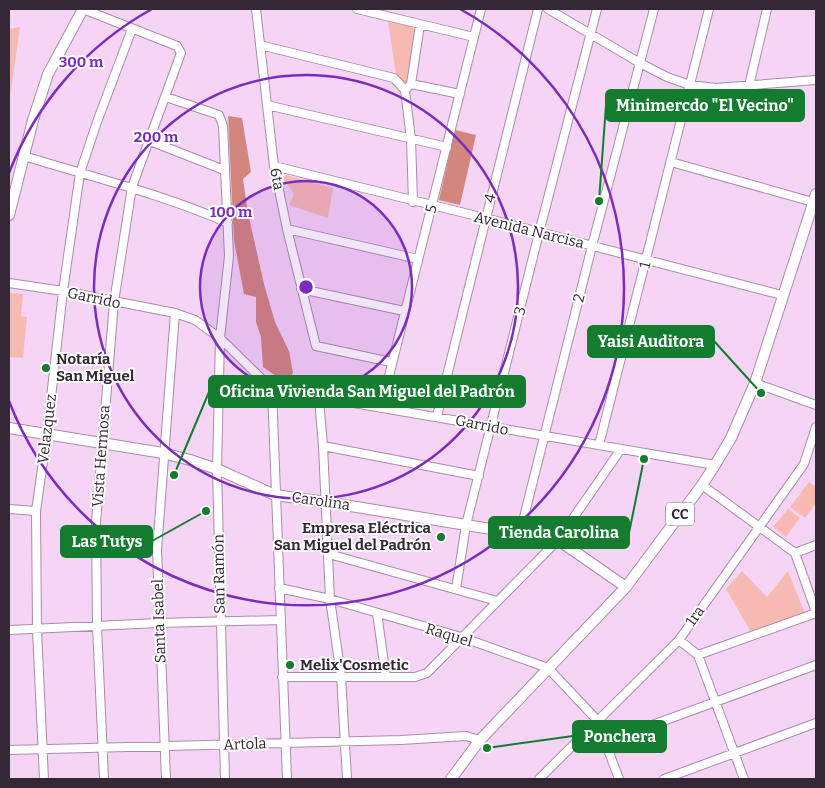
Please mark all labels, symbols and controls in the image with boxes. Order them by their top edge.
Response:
text: 300 m [59,53,104,71]
callout: Minimercdo "El Vecino" [606,90,804,121]
text: Minimercdo "El Vecino" [616,96,794,115]
text: 200 m [134,128,179,146]
street label: 6ta [266,166,288,192]
street label: 4 [480,191,500,204]
text: 100 m [210,203,253,221]
street label: 5 [421,203,441,215]
street label: Avenida Narcisa [472,208,586,252]
street label: 1 [636,260,654,270]
centre of rings [297,278,315,296]
street label: Garrido [66,284,122,312]
street label: 2 [569,292,589,304]
street label: 3 [510,305,530,317]
callout: Yaisi Auditora [588,326,714,357]
text: Yaisi Auditora [598,332,704,351]
place label: Notaría San Miguel [56,350,135,385]
marker: Notaría San Miguel [40,362,52,374]
callout: Oficina Vivienda San Miguel del Padrón [209,376,525,407]
text: Oficina Vivienda San Miguel del Padrón [219,382,515,401]
street label: Velazquez [34,393,60,465]
street label: Vista Hermosa [88,404,114,508]
street label: Garrido [454,411,510,439]
street label: Carolina [291,488,351,514]
road number: CC [666,502,694,526]
callout: Tienda Carolina [489,517,629,548]
place label: Empresa Eléctrica San Miguel del Padrón [274,519,432,554]
text: Tienda Carolina [499,523,619,542]
callout: Las Tutys [61,526,152,557]
marker: Empresa Eléctrica San Miguel del Padrón [435,531,447,543]
text: Las Tutys [72,532,143,551]
street label: San Ramón [209,534,229,614]
street label: Santa Isabel [149,578,169,664]
street label: 1ra [682,602,708,630]
street label: Raquel [423,619,475,651]
place label: Melix'Cosmetic [300,656,409,674]
marker: Melix'Cosmetic [284,659,296,671]
callout: Ponchera [573,721,666,752]
text: Ponchera [584,727,656,746]
street label: Artola [223,734,267,754]

